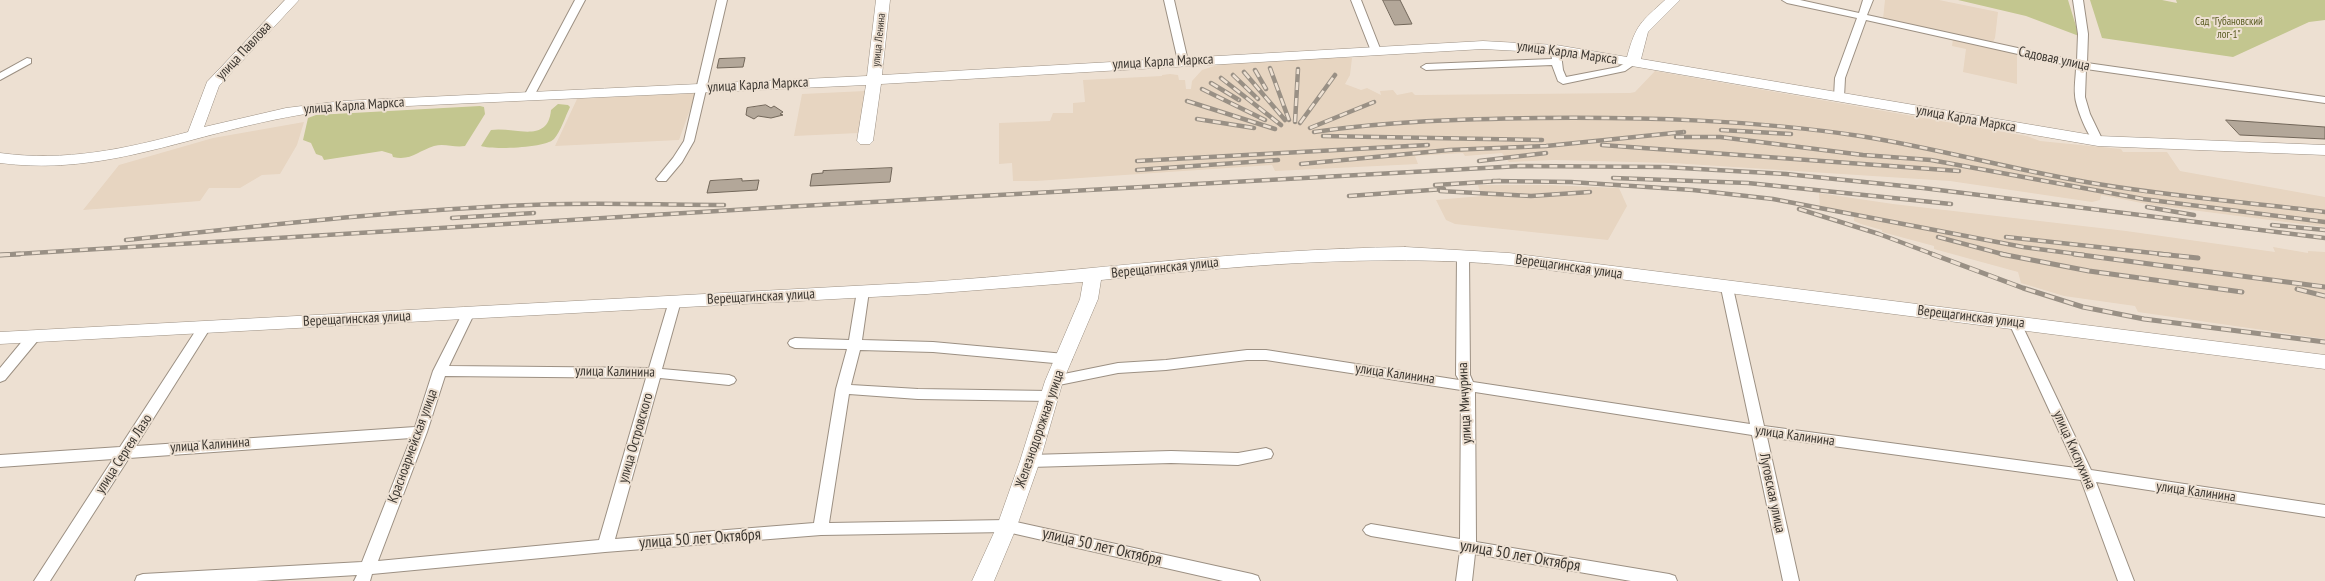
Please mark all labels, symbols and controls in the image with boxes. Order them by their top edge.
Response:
street label: улица Ленина [870,13,888,67]
park label: Сад "Губановский лог-1" [2195,15,2263,41]
street label: улица Павлова [213,18,275,84]
street label: улица Карла Маркса [1516,38,1618,68]
street label: Садовая улица [2017,43,2091,75]
street label: улица Карла Маркса [1112,51,1214,73]
street label: улица Карла Маркса [707,74,809,96]
street label: улица Карла Маркса [303,94,405,118]
street label: улица Карла Маркса [1915,102,2017,136]
street label: Верещагинская улица [1514,251,1624,283]
street label: Верещагинская улица [1110,254,1220,282]
street label: Верещагинская улица [707,286,815,308]
street label: Верещагинская улица [1916,302,2026,332]
street label: Верещагинская улица [303,308,411,330]
street label: улица Калинина [1354,360,1436,388]
street label: улица Мичурина [1454,362,1476,444]
street label: улица Калинина [575,363,655,381]
street label: Железнодорожная улица [1012,368,1068,490]
street label: Красноармейская улица [385,387,441,505]
street label: улица Островского [615,391,657,485]
street label: улица Кислухина [2049,408,2099,492]
street label: улица Сергея Лазо [92,411,156,497]
street label: улица Калинина [1754,422,1836,450]
street label: улица Калинина [170,434,250,456]
street label: Луговская улица [1755,452,1789,534]
street label: улица Калинина [2155,478,2237,506]
street label: улица 50 лет Октября [1040,524,1164,570]
street label: улица 50 лет Октября [638,525,762,553]
street label: улица 50 лет Октября [1458,536,1582,576]

